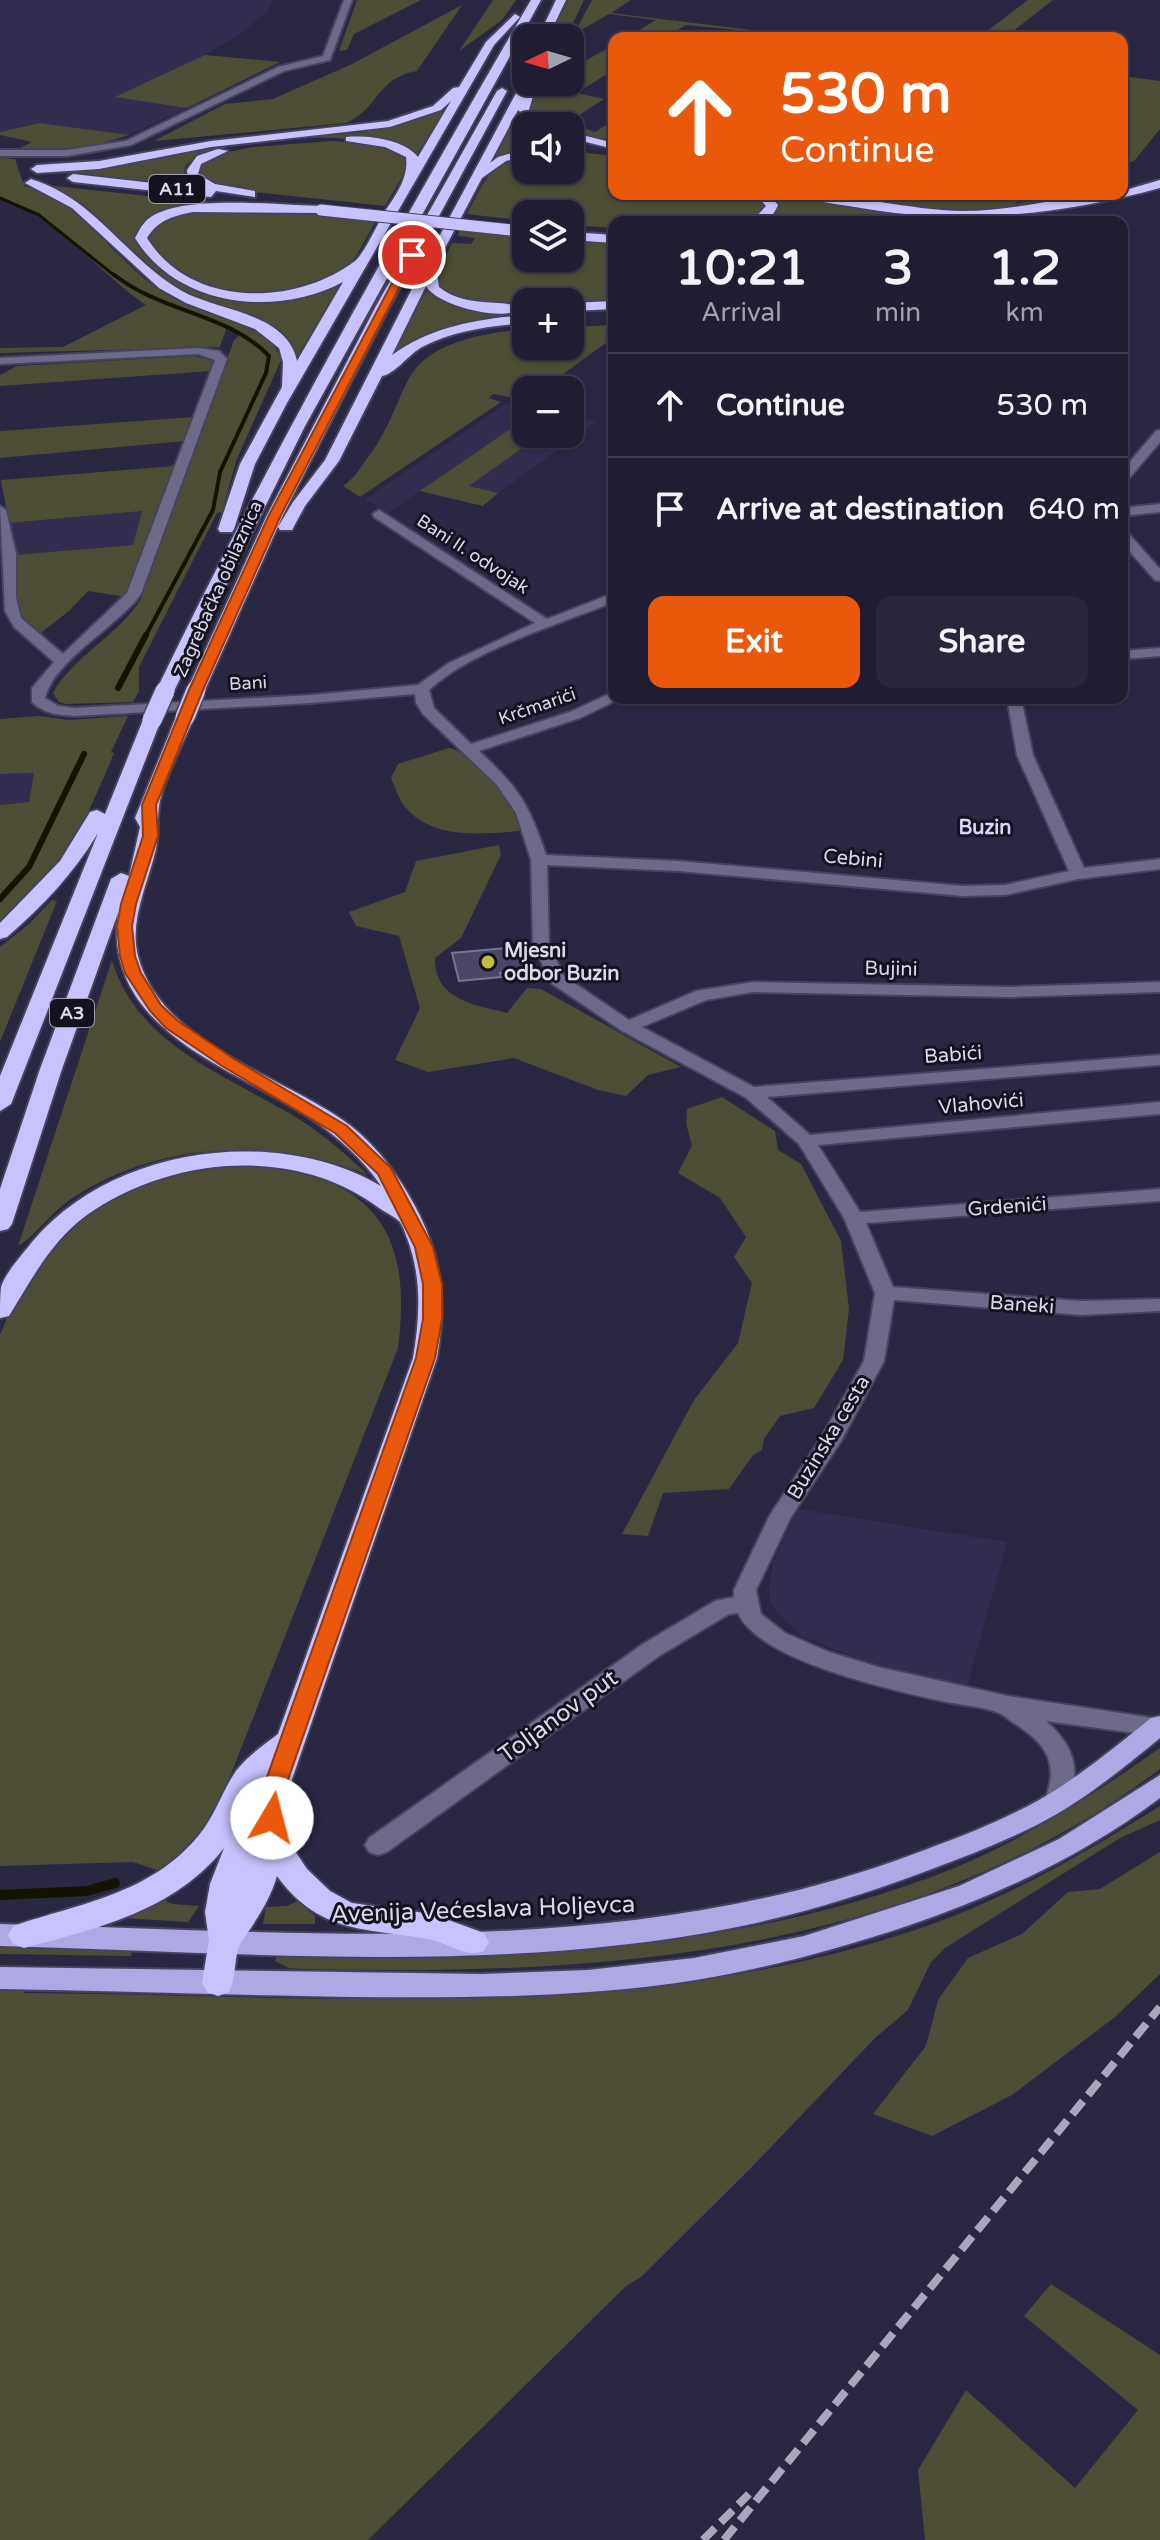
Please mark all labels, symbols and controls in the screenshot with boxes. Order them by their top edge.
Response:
north arrow [512,24,584,96]
map controls [512,24,584,448]
text: 530 m [780,61,951,128]
icon: ahead [648,64,752,168]
button: sound [512,112,584,184]
text: Continue [780,129,935,172]
road number: A11 [149,175,205,203]
button: layers [512,200,584,272]
pin [378,221,446,289]
icon: arrive [390,233,434,277]
text: 10:21 [675,240,808,298]
text: 3 [883,240,913,298]
text: 1.2 [988,240,1061,298]
button: + [512,288,584,360]
text: Arrival [701,297,782,328]
text: min [875,297,921,328]
text: km [1006,297,1044,328]
button: − [512,376,584,448]
icon: ahead [648,383,692,427]
text: Continue [716,387,845,424]
text: 530 m [996,387,1088,424]
icon: arrive [648,487,692,531]
text: Arrive at destination [716,491,1004,528]
text: 640 m [1028,491,1120,528]
street label: Zagrebačka obilaznica [169,497,267,681]
street label: Bani II. odvojak [413,510,533,599]
button: Exit [648,596,860,688]
button: Share [876,596,1088,688]
street label: Bani [228,671,268,695]
street label: Krčmarići [495,683,579,729]
district label: Buzin [958,816,1012,840]
street label: Cebini [822,844,884,874]
place label: Mjesni odbor Buzin [504,939,619,986]
marker: Mjesni odbor Buzin [479,953,497,971]
street label: Bujini [864,957,918,981]
road number: A3 [50,999,94,1027]
street label: Babići [923,1041,983,1069]
street label: Vlahovići [938,1088,1025,1120]
street label: Grdenići [967,1192,1047,1222]
street label: Baneki [989,1291,1055,1319]
street label: Buzinska cesta [783,1371,875,1504]
street label: Toljanov put [493,1663,624,1769]
position arrow [230,1776,314,1860]
street label: Avenija Većeslava Holjevca [330,1890,636,1929]

